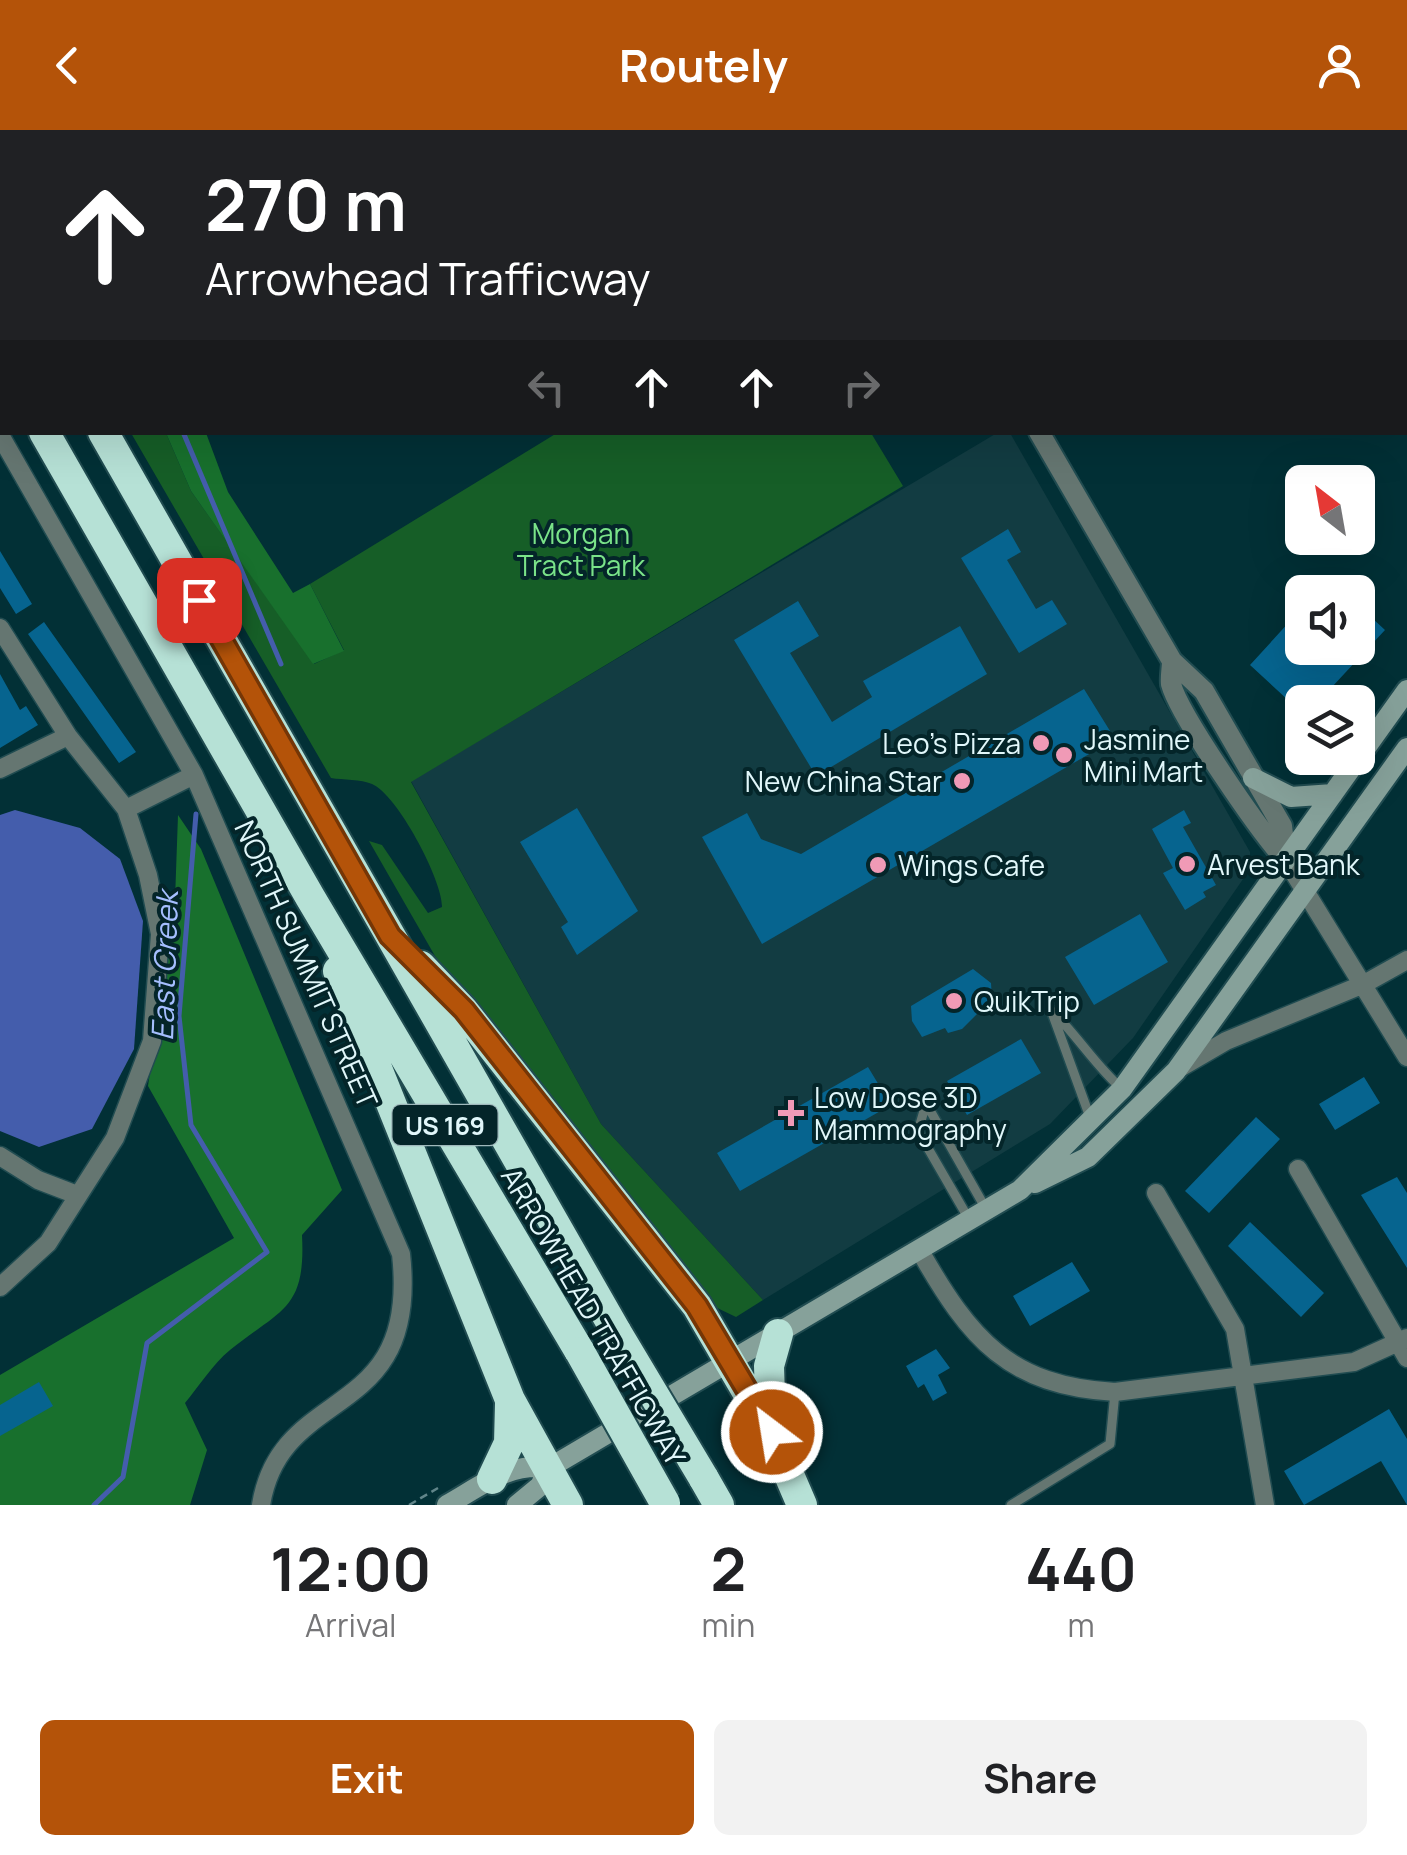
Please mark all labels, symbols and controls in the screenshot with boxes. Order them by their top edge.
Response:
text: Routely [619,34,788,96]
icon: back [40,38,95,93]
icon: person [1312,38,1367,93]
text: 270 m [205,156,407,252]
icon: ahead [40,170,170,300]
text: Arrowhead Trafficway [205,247,650,309]
icon: left [519,360,574,415]
icon: ahead [624,360,679,415]
icon: ahead [729,360,784,415]
icon: right [834,360,889,415]
north arrow [1285,465,1375,555]
map controls [1285,465,1375,775]
park label: Morgan Tract Park [517,514,646,584]
pin [157,558,242,643]
icon: arrive [172,573,227,628]
button: sound [1285,575,1375,665]
button: layers [1285,685,1375,775]
place label: Jasmine Mini Mart [1084,720,1203,790]
place label: Leo's Pizza [882,724,1021,762]
marker: Leo's Pizza [1030,732,1052,754]
marker: Jasmine Mini Mart [1053,744,1075,766]
place label: New China Star [745,762,942,800]
marker: New China Star [951,770,973,792]
street label: NORTH SUMMIT STREET [226,814,388,1114]
place label: Arvest Bank [1207,845,1361,883]
place label: Wings Cafe [898,846,1045,884]
marker: Arvest Bank [1176,853,1198,875]
marker: Wings Cafe [867,854,889,876]
water label: East Creek [141,886,187,1041]
place label: QuikTrip [974,982,1080,1020]
marker: QuikTrip [943,990,965,1012]
place label: Low Dose 3D Mammography [814,1078,1007,1148]
marker: Low Dose 3D Mammography [778,1100,804,1126]
road number: US 169 [392,1105,498,1145]
street label: ARROWHEAD TRAFFICWAY [493,1160,695,1472]
position arrow [720,1380,824,1484]
text: 12:00 [270,1527,432,1609]
text: 2 [711,1527,746,1609]
text: 440 [1025,1527,1137,1609]
text: Arrival [305,1603,396,1647]
text: min [702,1603,755,1647]
text: m [1068,1603,1095,1647]
button: Exit [40,1720,694,1835]
button: Share [714,1720,1367,1835]

